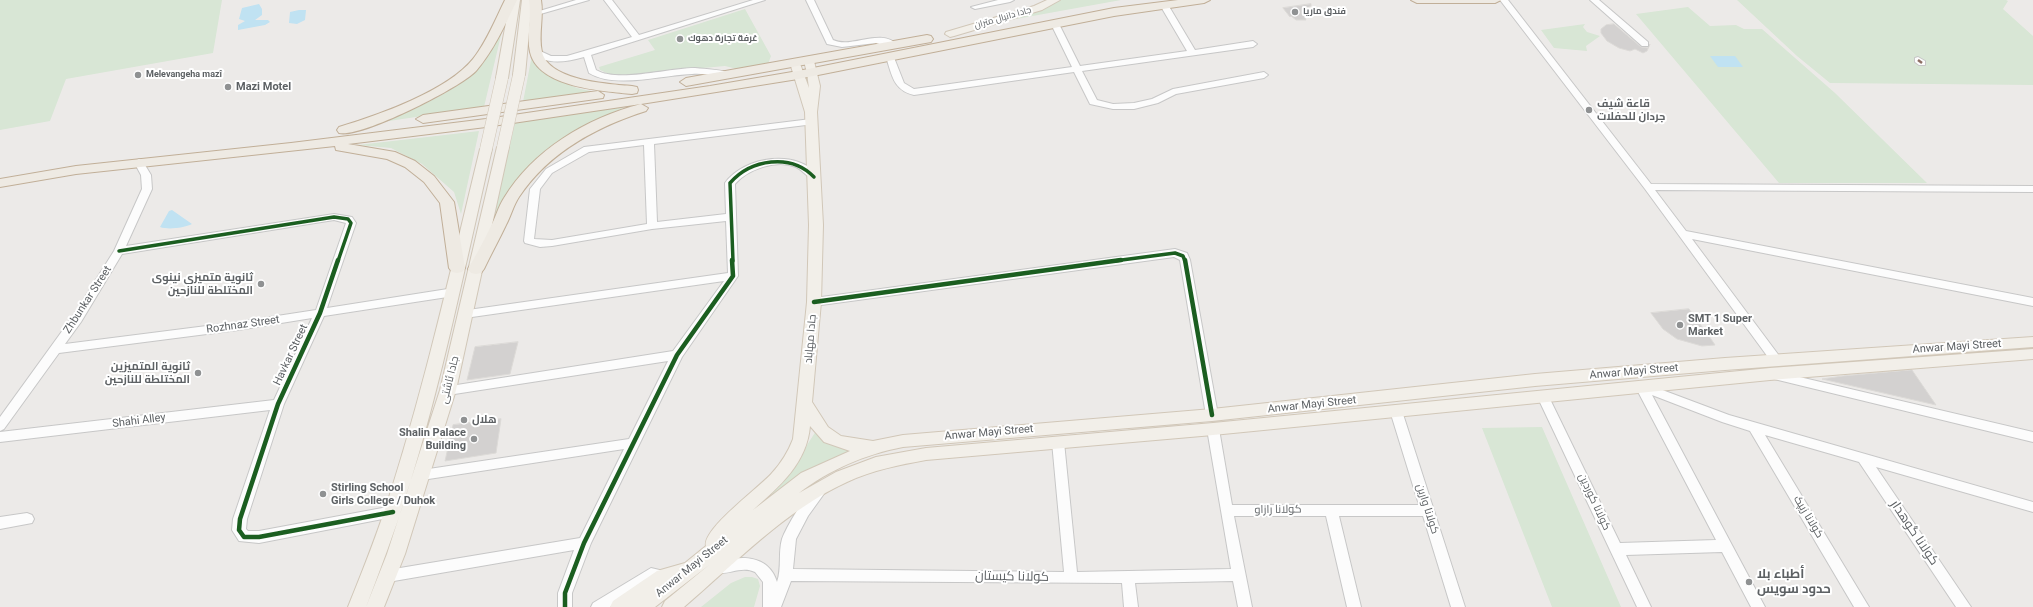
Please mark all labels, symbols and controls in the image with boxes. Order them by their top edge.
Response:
street label: جادا دانيال متران [973,5,1033,31]
marker: فندق ماريا [1290,7,1300,17]
place label: فندق ماريا [1303,7,1346,17]
marker: غرفة تجارة دهوك [675,34,685,44]
place label: غرفة تجارة دهوك [688,34,758,44]
marker: Melevangeha mazî [133,70,143,80]
place label: Melevangeha mazî [146,70,222,80]
place label: Mazi Motel [236,80,291,94]
marker: Mazi Motel [223,82,233,92]
place label: قاعة شيف جردان للحفلات [1597,97,1665,123]
marker: قاعة شيف جردان للحفلات [1584,105,1594,115]
street label: Zhbunkar Street [61,264,115,336]
place label: ثانوية متميزي نينوى المختلطة للنازحين [152,271,253,297]
marker: ثانوية متميزي نينوى المختلطة للنازحين [256,279,266,289]
place label: SMT 1 Super Market [1688,312,1752,338]
street label: Rozhnaz Street [206,313,280,337]
street label: جادا مهاباد [802,314,820,364]
marker: SMT 1 Super Market [1675,320,1685,330]
street label: Havkar Street [271,322,311,388]
street label: Anwar Mayi Street [1912,337,2002,357]
street label: جادا ئاشتی [438,355,462,405]
place label: ثانوية المتميزين المختلطة للنازحين [105,360,190,386]
street label: Anwar Mayi Street [1589,362,1679,382]
marker: ثانوية المتميزين المختلطة للنازحين [193,368,203,378]
street label: Anwar Mayi Street [1267,394,1357,416]
street label: Shahi Alley [112,411,166,431]
place label: هلال [472,413,496,427]
marker: هلال [459,415,469,425]
street label: Anwar Mayi Street [944,423,1034,443]
place label: Shalin Palace Building [399,426,466,452]
marker: Shalin Palace Building [469,434,479,444]
street label: کولانا کوردین [1575,471,1613,533]
place label: Stirling School Girls College / Duhok [331,481,435,507]
street label: کولانا وارین [1413,482,1441,536]
marker: Stirling School Girls College / Duhok [318,489,328,499]
street label: کولانا زیپک [1790,493,1826,541]
street label: کولانا گوهدار [1887,498,1941,568]
street label: کولانا رازاو [1254,503,1302,517]
street label: Anwar Mayi Street [653,534,731,600]
place label: أطباء بلا حدود سويس [1757,567,1831,598]
street label: کولانا کیستان [975,569,1049,585]
marker: أطباء بلا حدود سويس [1744,577,1754,587]

